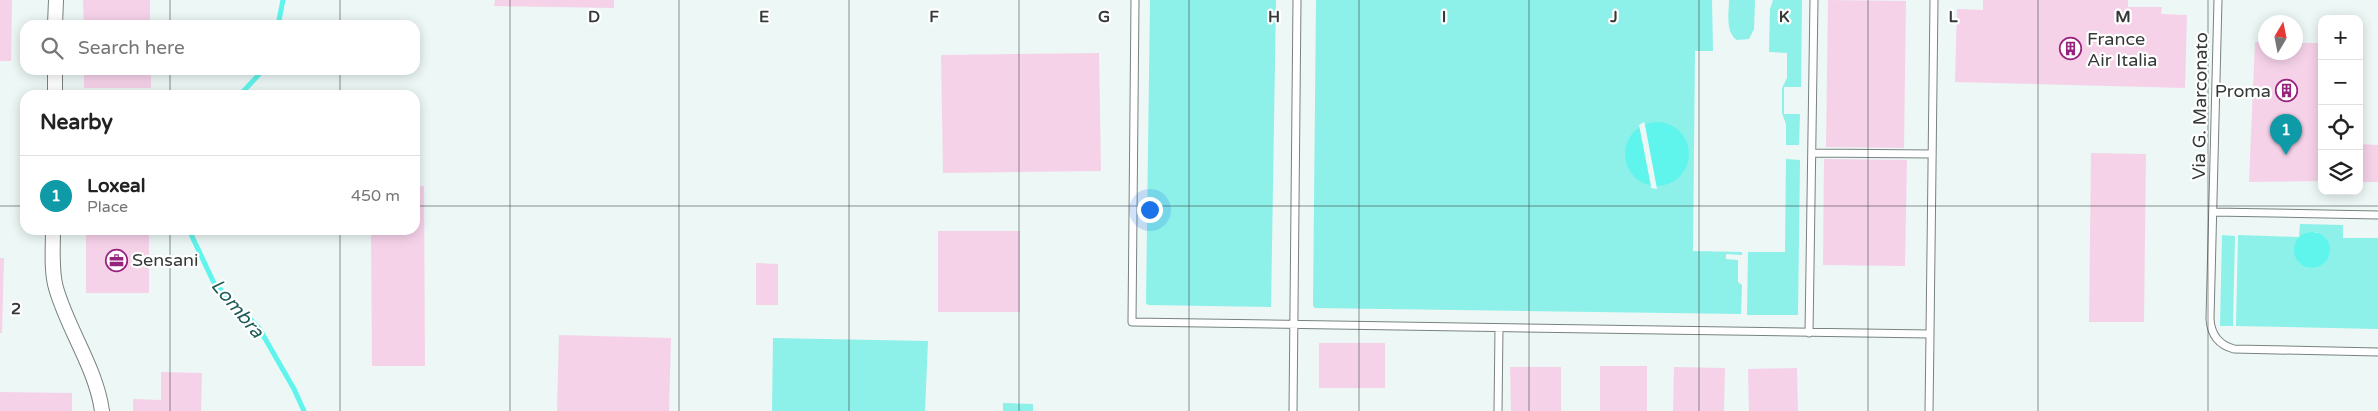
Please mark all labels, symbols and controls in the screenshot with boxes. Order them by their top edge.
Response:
text: D [588,7,600,27]
text: E [759,7,769,27]
text: F [929,7,939,27]
text: G [1098,7,1110,27]
text: H [1268,7,1280,27]
text: I [1442,7,1446,27]
text: J [1609,7,1618,27]
text: K [1779,7,1790,27]
text: L [1948,7,1958,27]
text: M [2115,7,2131,27]
north arrow [2258,15,2303,60]
map controls [2318,15,2363,195]
button: + [2318,15,2363,60]
search box [20,20,420,75]
place label: France Air Italia [2087,28,2157,71]
street label: Via G. Marconato [2188,32,2212,180]
icon: search [38,34,66,62]
text: Search here [78,37,185,59]
building icon: France Air Italia [2059,37,2083,61]
button: − [2318,60,2363,105]
building icon: Proma [2275,79,2299,103]
place label: Proma [2215,80,2271,102]
button: locate [2318,105,2363,150]
text: Nearby [40,110,113,135]
pin: 1 [2270,114,2302,155]
button: layers [2318,150,2363,195]
text: Loxeal [87,175,145,197]
text: 1 [51,186,61,206]
text: 450 m [351,186,400,206]
text: Place [87,197,128,217]
your location [1137,197,1163,223]
office icon: Sensani [104,248,128,272]
place label: Sensani [132,249,198,271]
water label: Lombra [206,275,269,343]
text: 2 [11,299,21,319]

